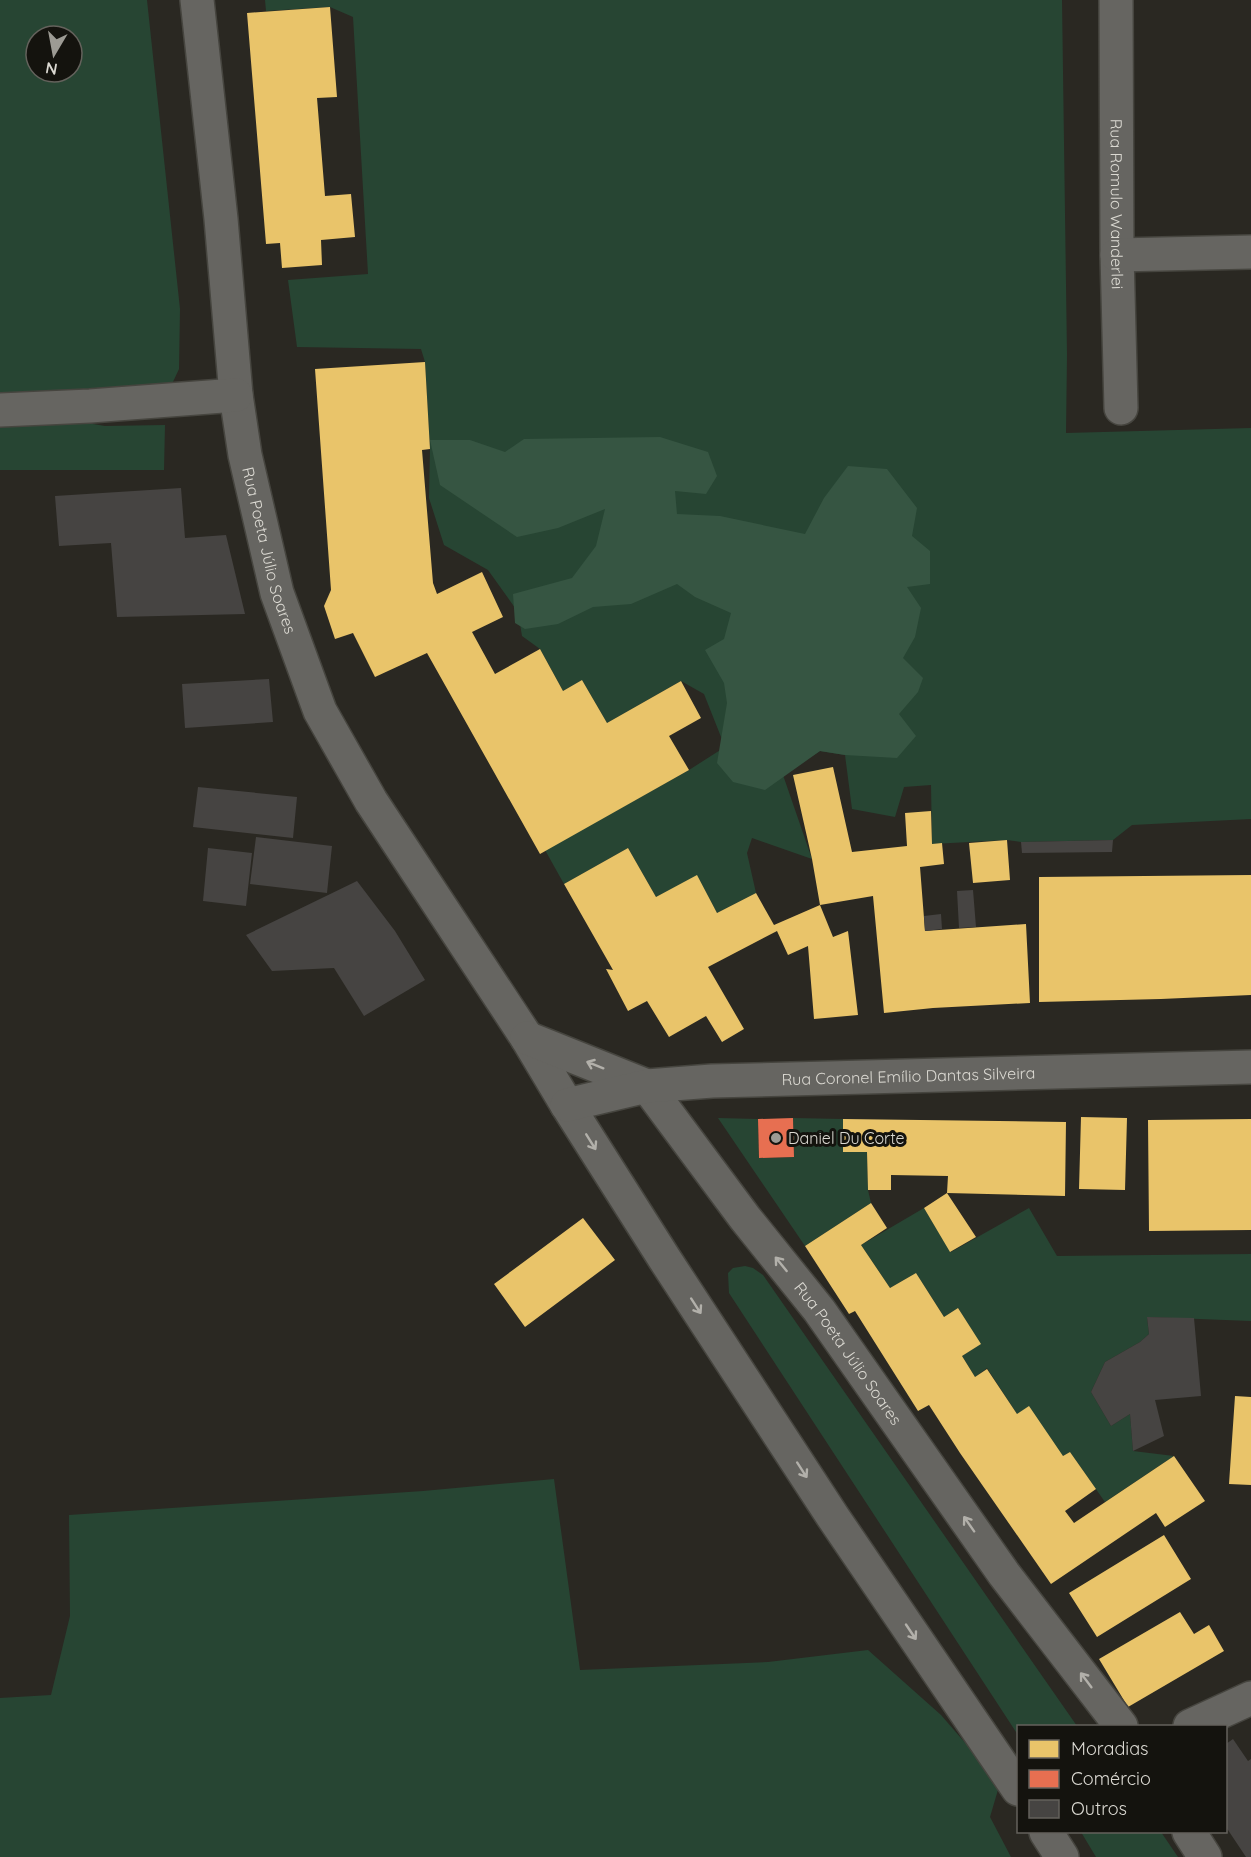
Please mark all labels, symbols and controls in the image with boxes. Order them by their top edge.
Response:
north arrow [24,24,84,84]
text: N [44,58,59,80]
street label: Rua Romulo Wanderlei [1106,119,1128,290]
street label: Rua Poeta Júlio Soares [238,465,301,636]
one-way arrow [586,1059,605,1070]
street label: Rua Coronel Emílio Dantas Silveira [781,1063,1036,1089]
place label: Daniel Du Corte [788,1128,905,1148]
marker: Daniel Du Corte [769,1131,783,1145]
one-way arrow [585,1133,597,1150]
one-way arrow [775,1256,788,1272]
street label: Rua Poeta Júlio Soares [790,1278,906,1429]
one-way arrow [690,1298,702,1314]
one-way arrow [797,1461,809,1478]
one-way arrow [963,1516,975,1532]
one-way arrow [905,1623,917,1639]
one-way arrow [1079,1672,1092,1688]
legend [1017,1725,1227,1833]
text: Moradias [1071,1737,1149,1760]
text: Comércio [1071,1767,1151,1790]
text: Outros [1071,1797,1127,1820]

